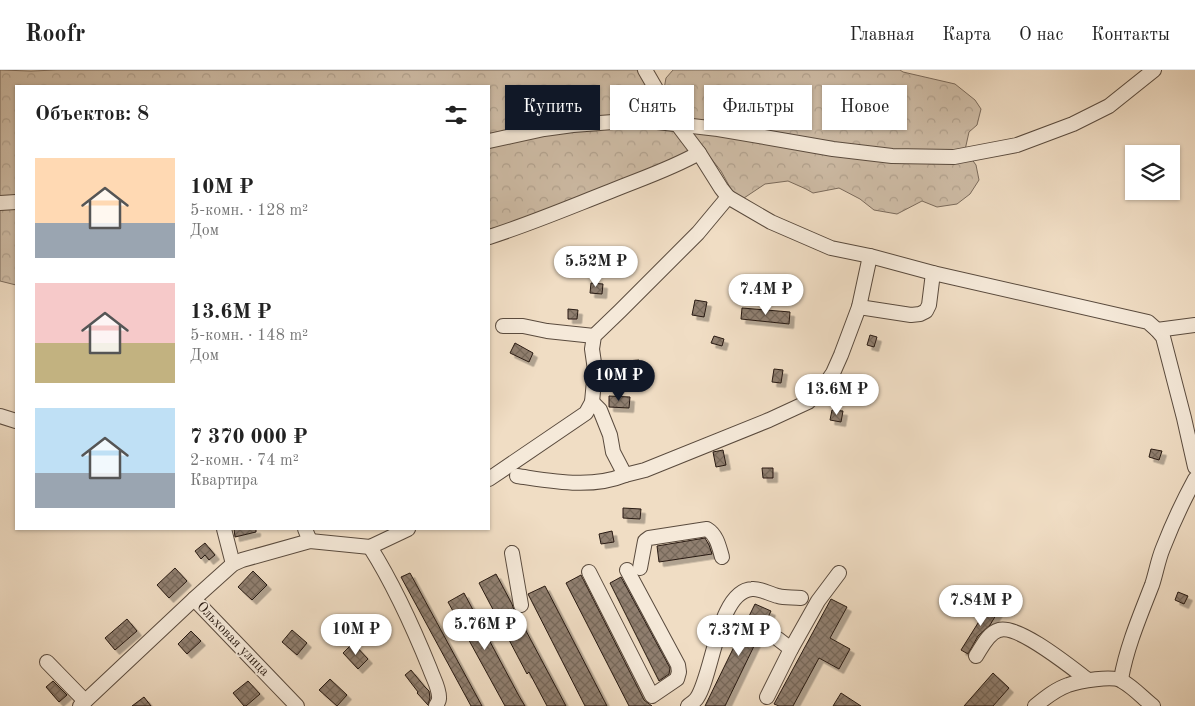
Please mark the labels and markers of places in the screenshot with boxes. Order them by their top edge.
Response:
pin: 5.52M ₽ [550,246,642,288]
pin: 7.4M ₽ [725,274,807,316]
pin: 10M ₽ [584,360,654,402]
pin: 13.6M ₽ [791,374,883,416]
pin: 7.84M ₽ [935,584,1027,627]
pin: 5.76M ₽ [439,608,531,651]
pin: 10M ₽ [321,614,391,656]
pin: 7.37M ₽ [693,614,785,657]

